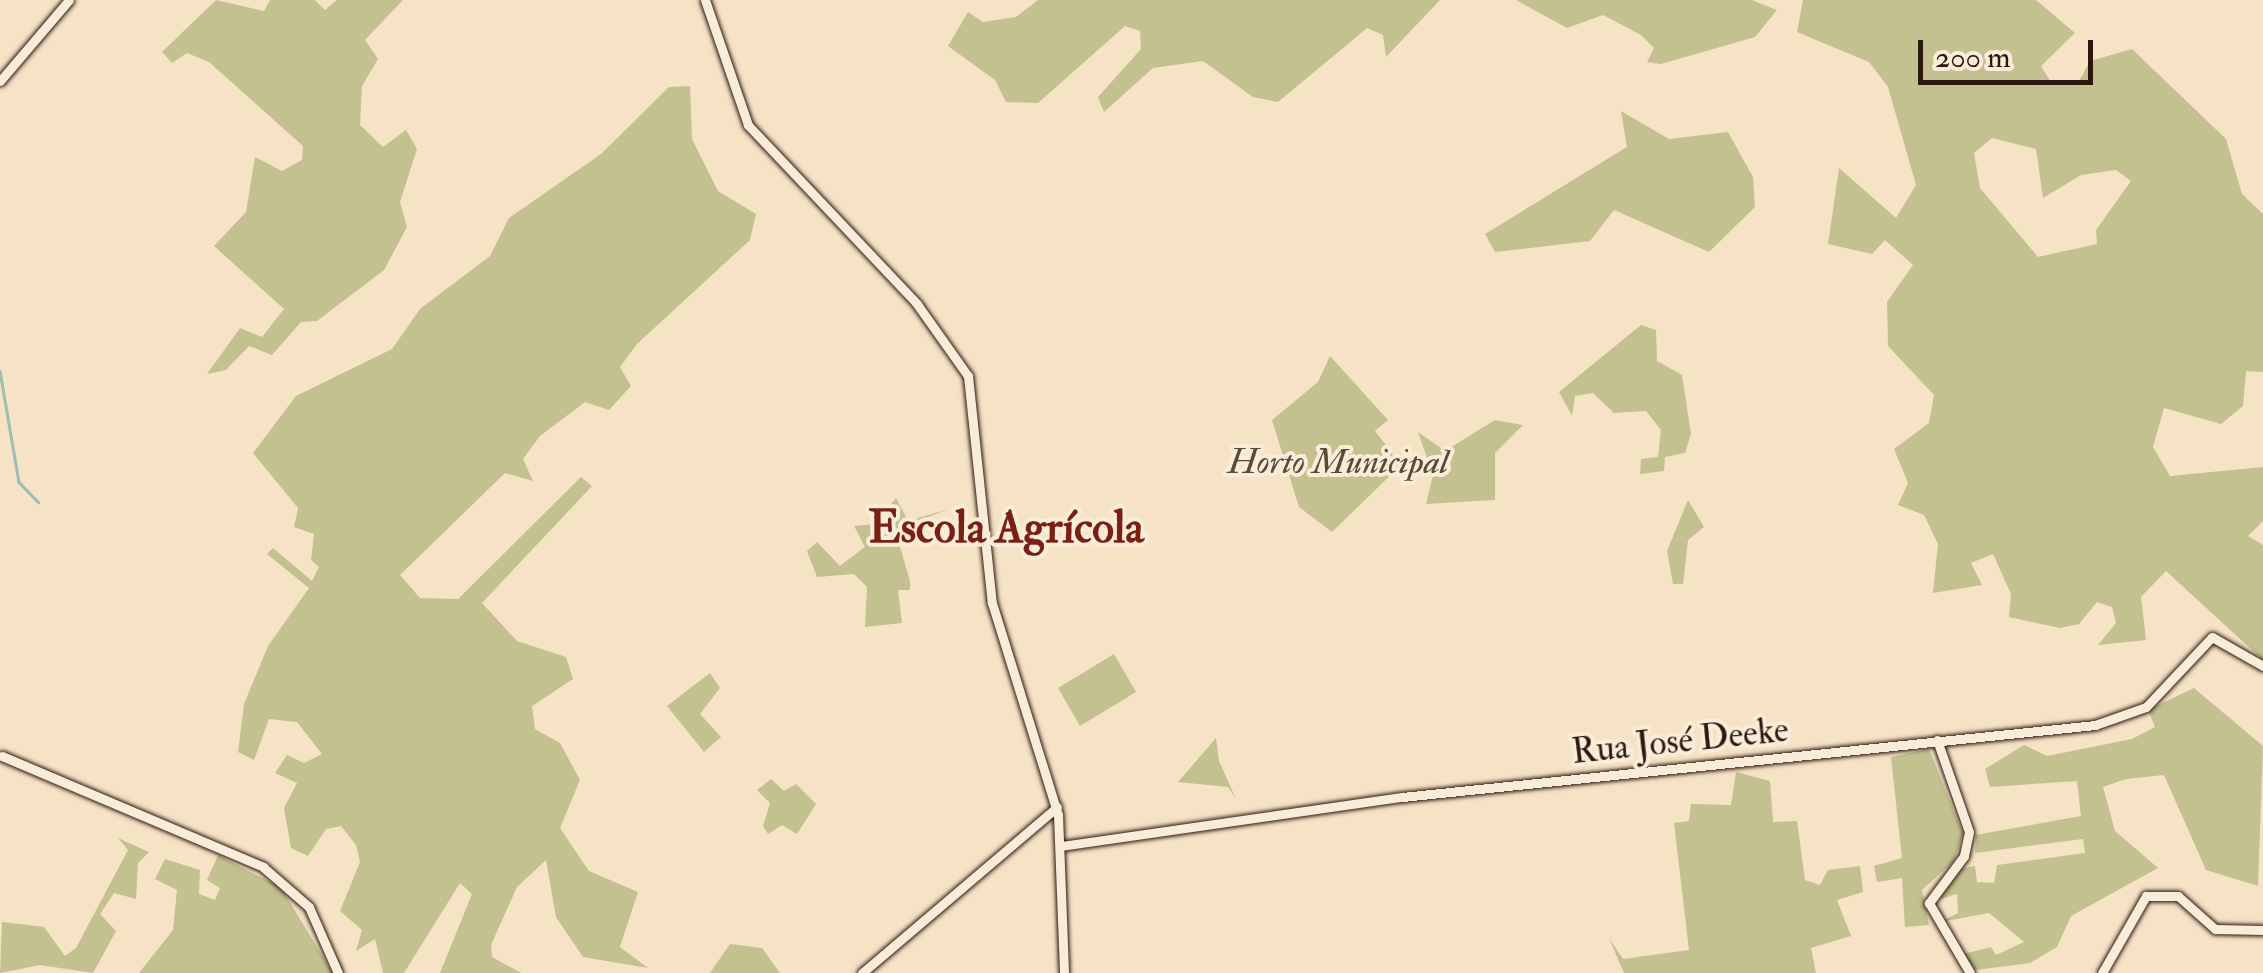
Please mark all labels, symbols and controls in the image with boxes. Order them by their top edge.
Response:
scale bar [1923,20,2098,82]
text: 200 m [1935,39,2011,76]
park label: Horto Municipal [1228,441,1448,483]
district label: Escola Agrícola [868,502,1144,556]
street label: Rua José Deeke [1570,709,1790,773]

